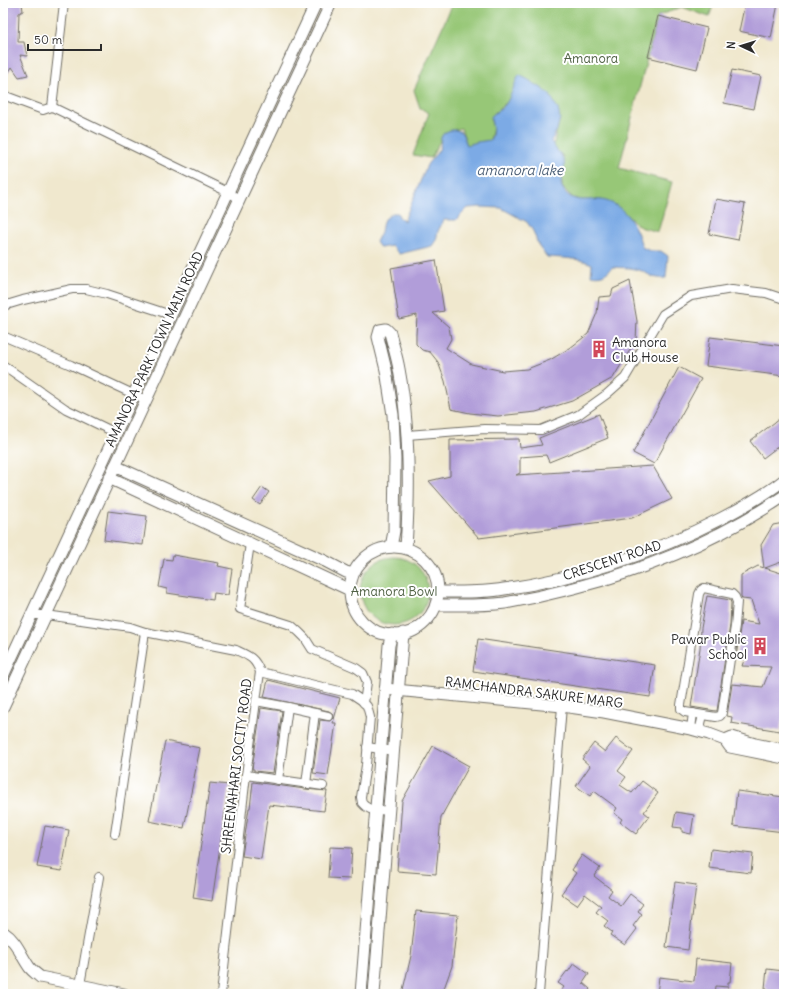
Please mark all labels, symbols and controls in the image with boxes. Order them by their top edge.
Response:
scale bar [28,26,101,52]
north arrow [721,26,761,66]
text: 50 m [34,32,63,47]
text: N [724,41,738,50]
park label: Amanora [564,50,618,67]
water label: amanora lake [477,161,565,179]
street label: AMANORA PARK TOWN MAIN ROAD [102,249,207,450]
place label: Amanora Club House [612,334,678,366]
building icon: Amanora Club House [589,339,609,359]
street label: CRESCENT ROAD [561,537,663,584]
park label: Amanora Bowl [351,583,437,600]
place label: Pawar Public School [671,631,747,663]
building icon: Pawar Public School [750,636,770,656]
street label: RAMCHANDRA SAKURE MARG [444,673,624,712]
street label: SHREENAHARI SOCITY ROAD [217,677,256,855]

